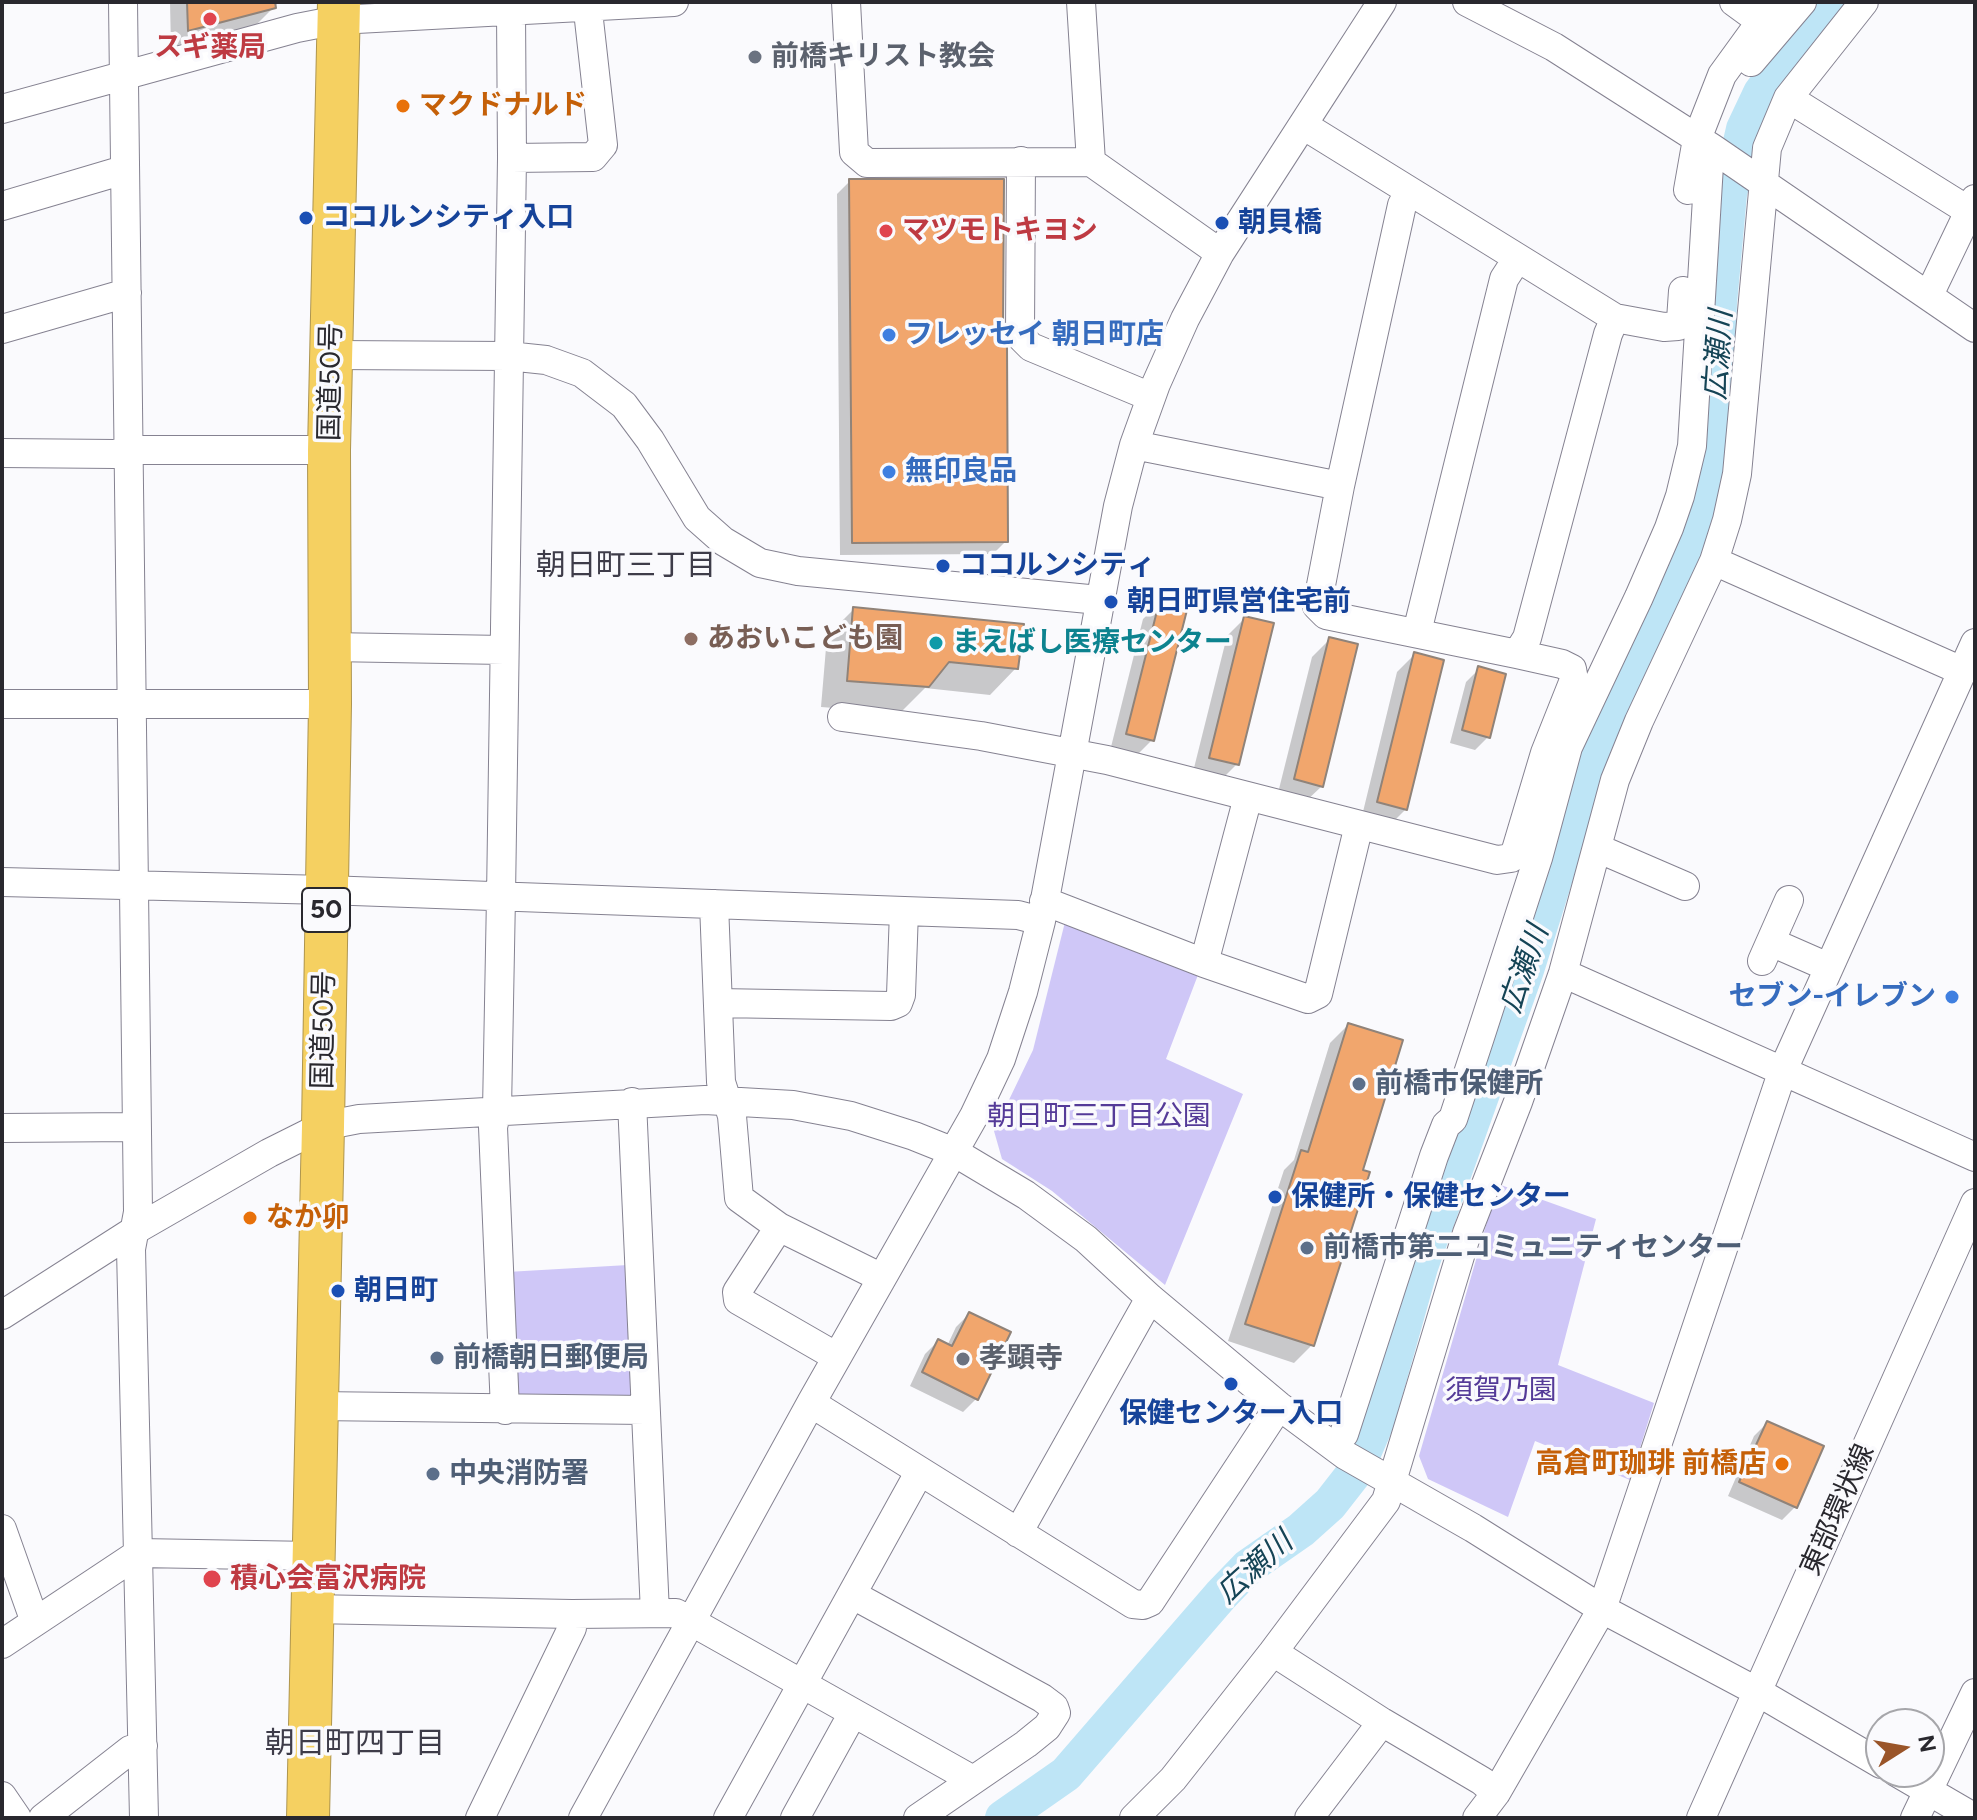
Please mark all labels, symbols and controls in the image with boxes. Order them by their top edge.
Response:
marker: スギ薬局 [201,10,219,28]
place label: スギ薬局 [154,31,266,65]
place label: 前橋キリスト教会 [771,40,995,74]
marker: 前橋キリスト教会 [746,48,764,66]
place label: マクドナルド [419,89,587,123]
marker: マクドナルド [394,97,412,115]
place label: ココルンシティ入口 [322,201,574,235]
place label: 朝貝橋 [1238,206,1322,240]
marker: ココルンシティ入口 [297,209,315,227]
place label: マツモトキヨシ [902,214,1098,248]
marker: 朝貝橋 [1213,214,1231,232]
marker: マツモトキヨシ [877,222,895,240]
water label: 広瀬川 [1698,309,1740,401]
place label: フレッセイ 朝日町店 [905,318,1164,352]
street label: 国道50号 [313,323,349,441]
marker: フレッセイ 朝日町店 [880,326,898,344]
place label: 無印良品 [905,455,1017,489]
marker: 無印良品 [880,463,898,481]
district label: 朝日町三丁目 [536,548,716,584]
place label: ココルンシティ [959,549,1155,583]
marker: ココルンシティ [934,557,952,575]
place label: 朝日町県営住宅前 [1127,585,1351,619]
marker: 朝日町県営住宅前 [1102,593,1120,611]
place label: あおいこども園 [707,622,903,656]
place label: まえばし医療センター [952,626,1232,660]
marker: あおいこども園 [682,630,700,648]
marker: まえばし医療センター [927,634,945,652]
road number: 50 [302,888,350,932]
water label: 広瀬川 [1493,921,1557,1017]
street label: 国道50号 [306,971,342,1089]
place label: セブン-イレブン [1729,980,1936,1014]
marker: セブン-イレブン [1943,988,1961,1006]
place label: 前橋市保健所 [1375,1067,1543,1101]
marker: 前橋市保健所 [1350,1075,1368,1093]
park label: 朝日町三丁目公園 [987,1100,1211,1134]
place label: 保健所・保健センター [1291,1180,1571,1214]
marker: 保健所・保健センター [1266,1188,1284,1206]
place label: なか卯 [266,1201,350,1235]
marker: なか卯 [241,1209,259,1227]
place label: 前橋市第二コミュニティセンター [1323,1231,1743,1265]
marker: 前橋市第二コミュニティセンター [1298,1239,1316,1257]
place label: 朝日町 [354,1274,438,1308]
marker: 朝日町 [329,1282,347,1300]
place label: 前橋朝日郵便局 [453,1341,649,1375]
place label: 孝顕寺 [979,1342,1063,1376]
marker: 前橋朝日郵便局 [428,1349,446,1367]
marker: 孝顕寺 [954,1350,972,1368]
park label: 須賀乃園 [1445,1374,1557,1408]
marker: 保健センター入口 [1222,1375,1240,1393]
place label: 保健センター入口 [1119,1397,1343,1431]
street label: 東部環状線 [1794,1439,1882,1581]
place label: 高倉町珈琲 前橋店 [1535,1447,1766,1481]
marker: 高倉町珈琲 前橋店 [1773,1455,1791,1473]
place label: 中央消防署 [449,1457,589,1491]
marker: 中央消防署 [424,1465,442,1483]
water label: 広瀬川 [1210,1525,1300,1611]
place label: 積心会富沢病院 [230,1562,426,1596]
marker: 積心会富沢病院 [201,1568,223,1590]
north arrow [1865,1708,1945,1788]
district label: 朝日町四丁目 [265,1726,445,1762]
text: N [1912,1733,1942,1755]

